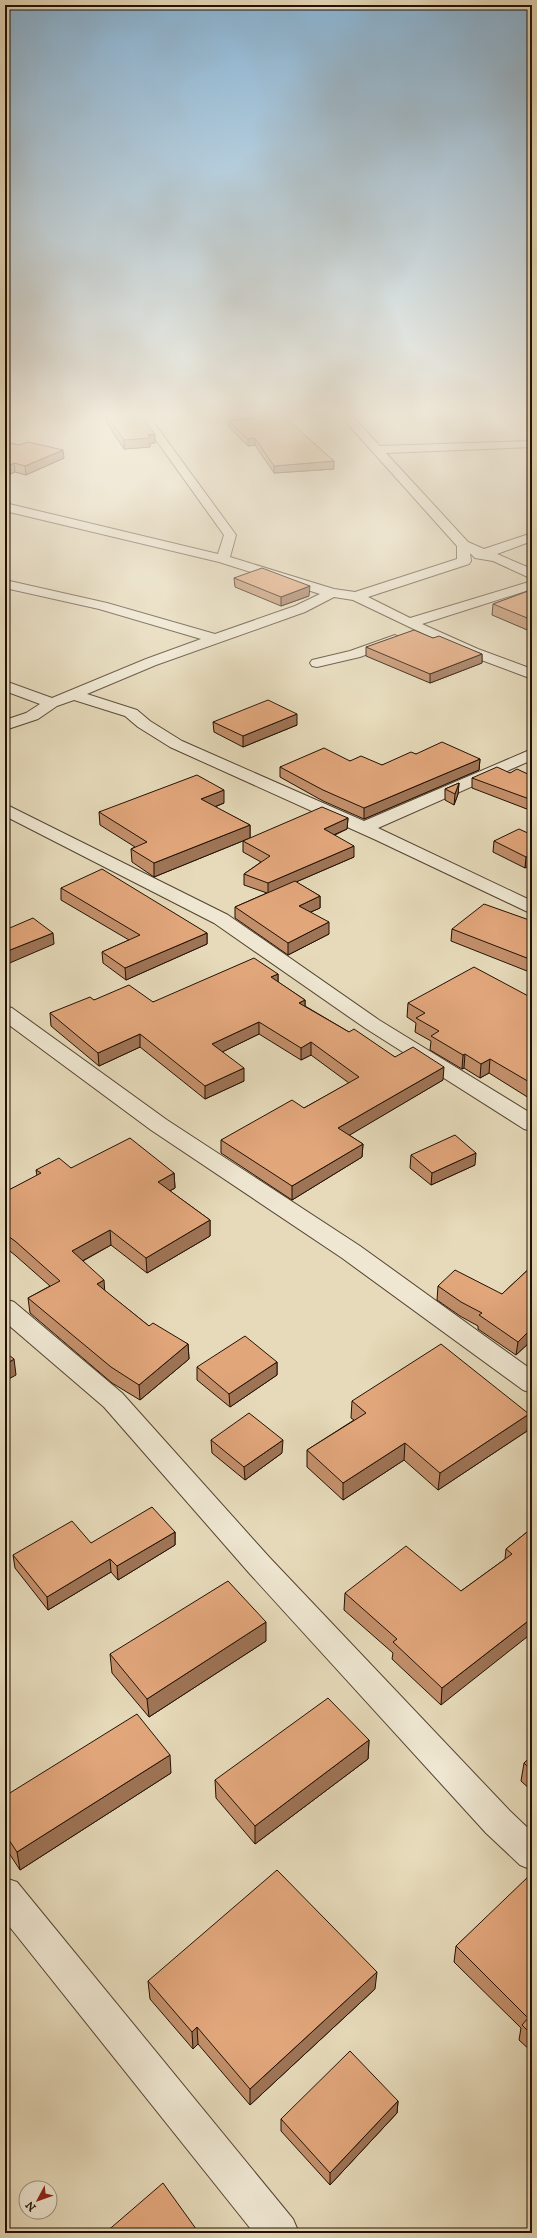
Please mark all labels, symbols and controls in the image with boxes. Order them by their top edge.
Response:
north arrow [18,2180,58,2220]
text: N [23,2198,39,2214]

